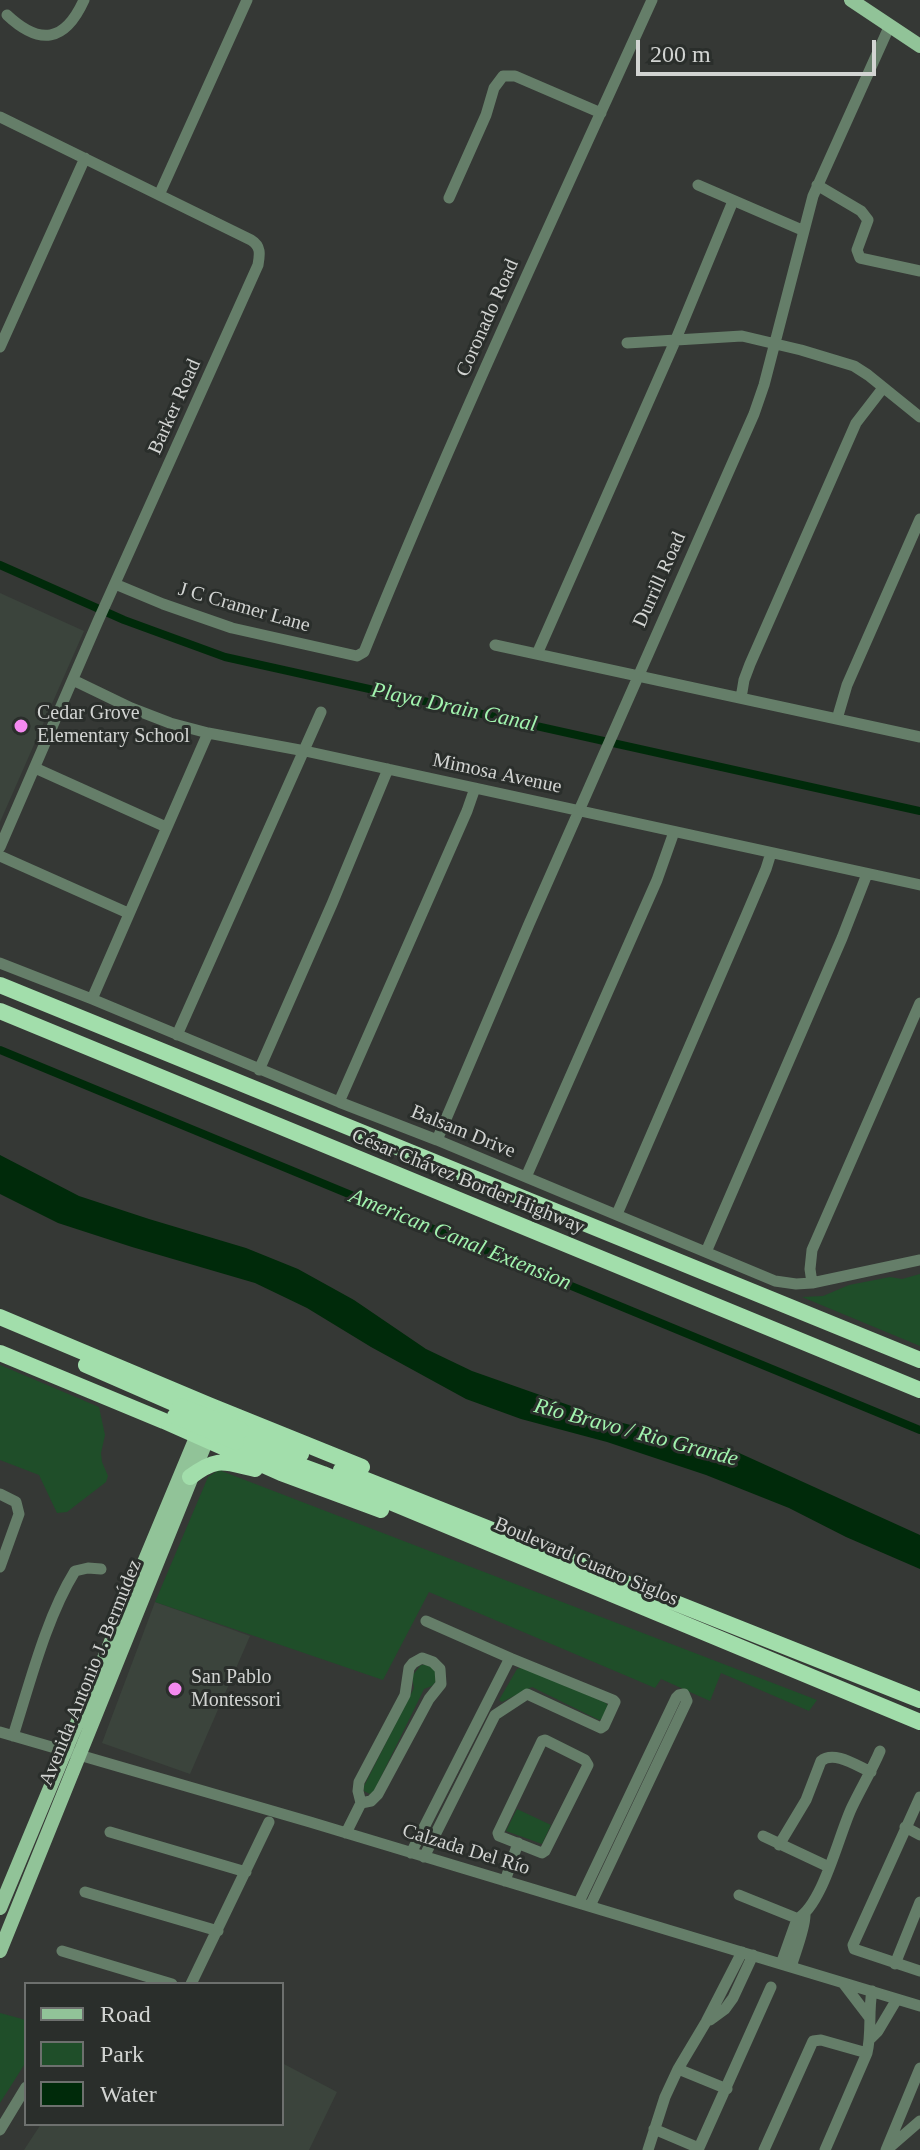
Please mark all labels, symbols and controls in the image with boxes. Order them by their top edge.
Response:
scale bar [640,24,880,74]
text: 200 m [650,41,711,67]
street label: Coronado Road [451,256,525,380]
street label: Barker Road [143,356,207,458]
street label: Durrill Road [628,529,692,631]
street label: J C Cramer Lane [175,578,313,638]
water label: Playa Drain Canal [369,678,539,738]
place label: Cedar Grove Elementary School [37,702,190,749]
marker: Cedar Grove Elementary School [12,717,30,735]
street label: Mimosa Avenue [430,749,564,799]
street label: Balsam Drive [407,1100,519,1164]
street label: César Chávez Border Highway [348,1124,588,1240]
water label: American Canal Extension [345,1183,575,1297]
water label: Río Bravo / Rio Grande [531,1393,741,1473]
street label: Boulevard Cuatro Siglos [490,1512,682,1612]
street label: Avenida Antonio J. Bermúdez [35,1556,147,1790]
place label: San Pablo Montessori [191,1666,281,1713]
marker: San Pablo Montessori [166,1680,184,1698]
street label: Calzada Del Río [399,1819,533,1881]
legend [24,1982,284,2126]
text: Road [100,2001,151,2027]
text: Park [100,2041,144,2067]
text: Water [100,2081,157,2107]

